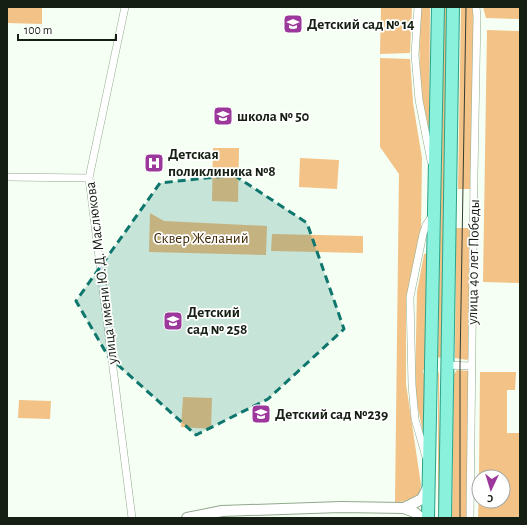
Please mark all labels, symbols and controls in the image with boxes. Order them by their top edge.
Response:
school or university icon: Детский сад № 14 [282,13,304,35]
scale bar [18,16,116,42]
place label: Детский сад № 14 [307,17,415,32]
text: 100 m [24,24,52,36]
school or university icon: школа № 50 [212,105,234,127]
place label: школа № 50 [237,109,310,124]
place label: Детская поликлиника №8 [168,147,276,179]
hospital icon: Детская поликлиника №8 [143,152,165,174]
street label: улица имени Ю. Д. Маслюкова [83,181,120,366]
street label: улица 40 лет Победы [465,199,482,326]
park label: Сквер Желаний [153,231,249,246]
place label: Детский сад № 258 [187,305,247,337]
school or university icon: Детский сад № 258 [162,310,184,332]
school or university icon: Детский сад №239 [250,403,272,425]
place label: Детский сад №239 [275,407,388,422]
north arrow [471,469,511,509]
text: С [487,493,494,504]

